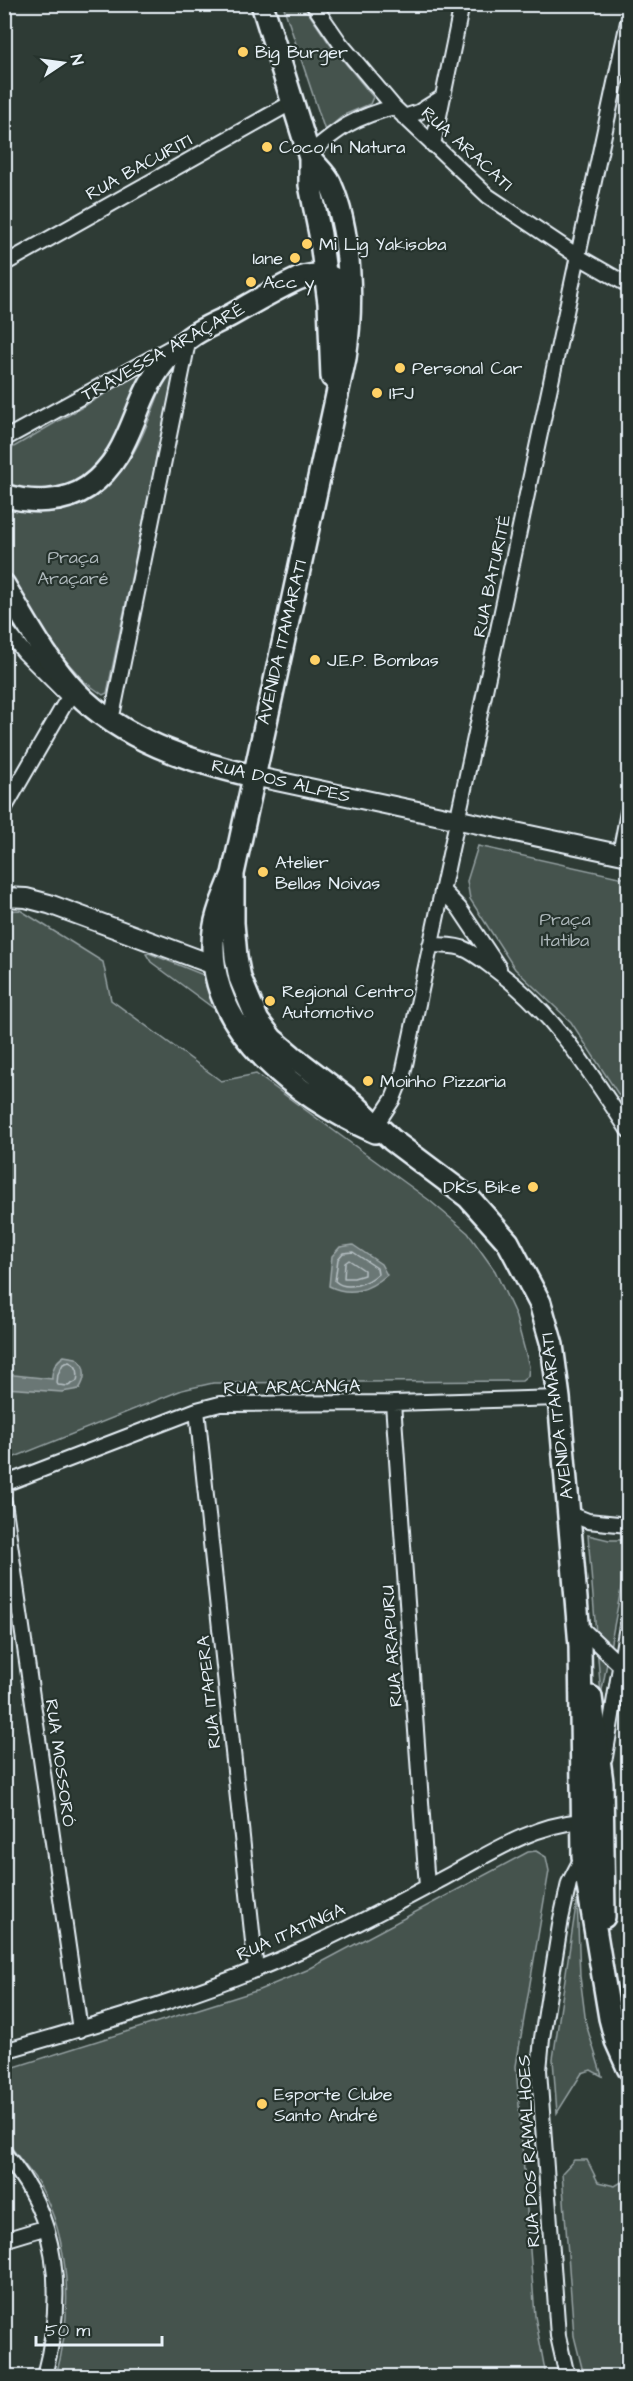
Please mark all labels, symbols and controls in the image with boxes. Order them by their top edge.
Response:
north arrow [33,33,93,93]
place label: Big Burger [255,40,348,66]
marker: Big Burger [236,45,250,59]
text: N [65,52,88,67]
street label: RUA ARACATI [416,101,518,197]
street label: RUA BACURITI [81,127,197,207]
place label: Coco In Natura [279,135,405,160]
marker: Coco In Natura [260,140,274,154]
place label: Mi Lig Yakisoba [319,232,446,258]
marker: Mi Lig Yakisoba [300,237,314,251]
place label: Iane [252,246,283,271]
marker: Iane [288,251,302,265]
place label: Acc y [263,270,315,296]
marker: Acc y [244,275,258,289]
street label: TRAVESSA ARAÇARÉ [77,297,249,407]
place label: Personal Car [412,356,522,381]
marker: Personal Car [393,361,407,375]
place label: IFJ [389,381,414,406]
marker: IFJ [370,386,384,400]
street label: RUA BATURITÉ [467,512,517,640]
park label: Praça Araçaré [38,545,109,591]
street label: AVENIDA ITAMARATI [251,557,313,727]
place label: J.E.P. Bombas [327,648,439,673]
marker: J.E.P. Bombas [308,653,322,667]
street label: RUA DOS ALPES [209,753,353,809]
place label: Atelier Bellas Noivas [275,850,380,896]
marker: Atelier Bellas Noivas [256,865,270,879]
park label: Praça Itatiba [539,907,591,953]
place label: Regional Centro Automotivo [282,979,414,1025]
marker: Regional Centro Automotivo [263,994,277,1008]
place label: Moinho Pizzaria [380,1069,506,1094]
marker: Moinho Pizzaria [361,1074,375,1088]
place label: DKS Bike [443,1175,521,1200]
marker: DKS Bike [526,1180,540,1194]
street label: AVENIDA ITAMARATI [534,1331,580,1501]
street label: RUA ARACANGA [223,1373,361,1401]
street label: RUA ARAPURU [375,1584,409,1708]
street label: RUA ITAPERA [191,1634,227,1750]
street label: RUA MOSSORÓ [39,1698,81,1828]
street label: RUA ITATINGA [233,1897,350,1967]
street label: RUA DOS RAMALHOES [511,2054,547,2248]
place label: Esporte Clube Santo André [274,2082,393,2128]
marker: Esporte Clube Santo André [255,2097,269,2111]
scale bar [36,2309,162,2347]
text: 50 m [45,2318,90,2343]

